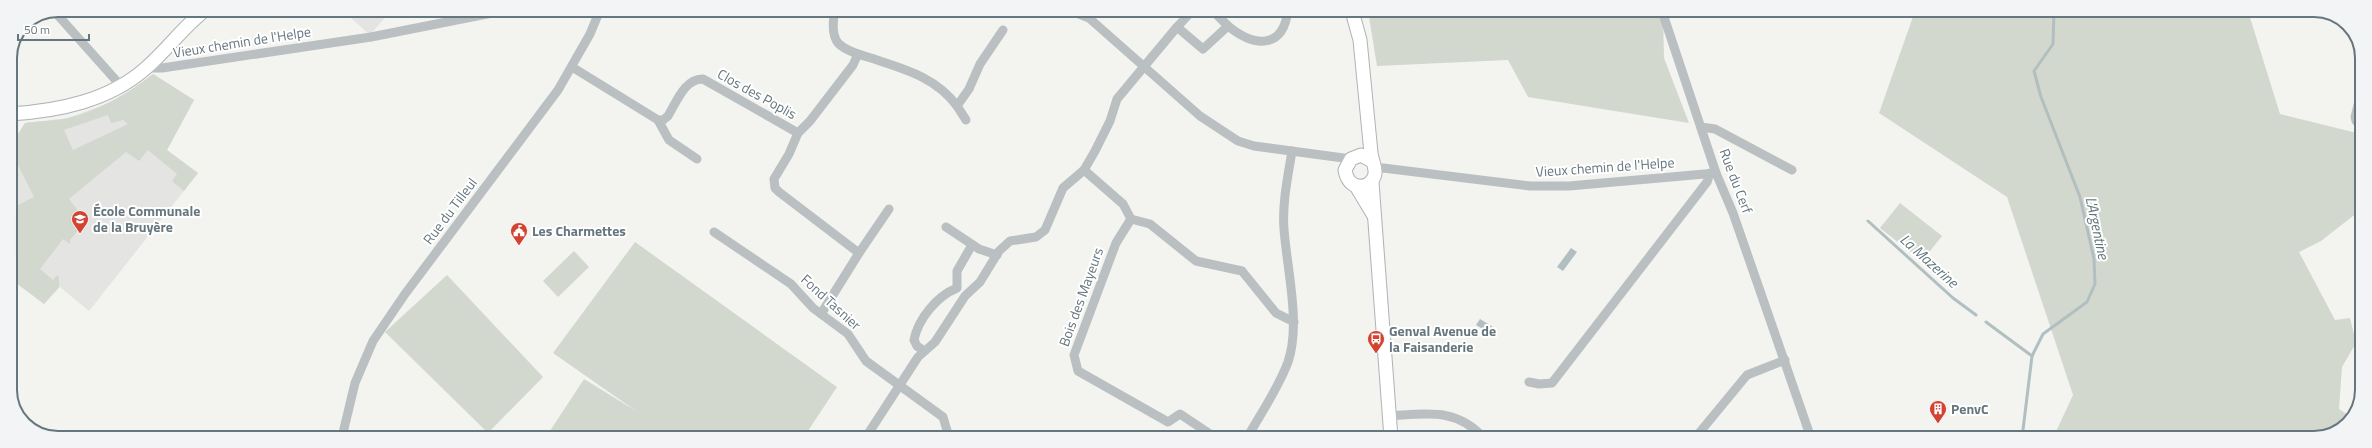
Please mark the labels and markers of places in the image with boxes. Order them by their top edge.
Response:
place label: École Communale de la Bruyère [93,200,200,237]
school or university icon: École Communale de la Bruyère [70,209,90,234]
place label: Les Charmettes [532,220,626,241]
public building icon: Les Charmettes [509,221,529,246]
place label: Genval Avenue de la Faisanderie [1389,320,1496,357]
bus stop icon: Genval Avenue de la Faisanderie [1366,329,1386,354]
place label: PenvC [1951,398,1989,419]
building icon: PenvC [1928,399,1948,424]

